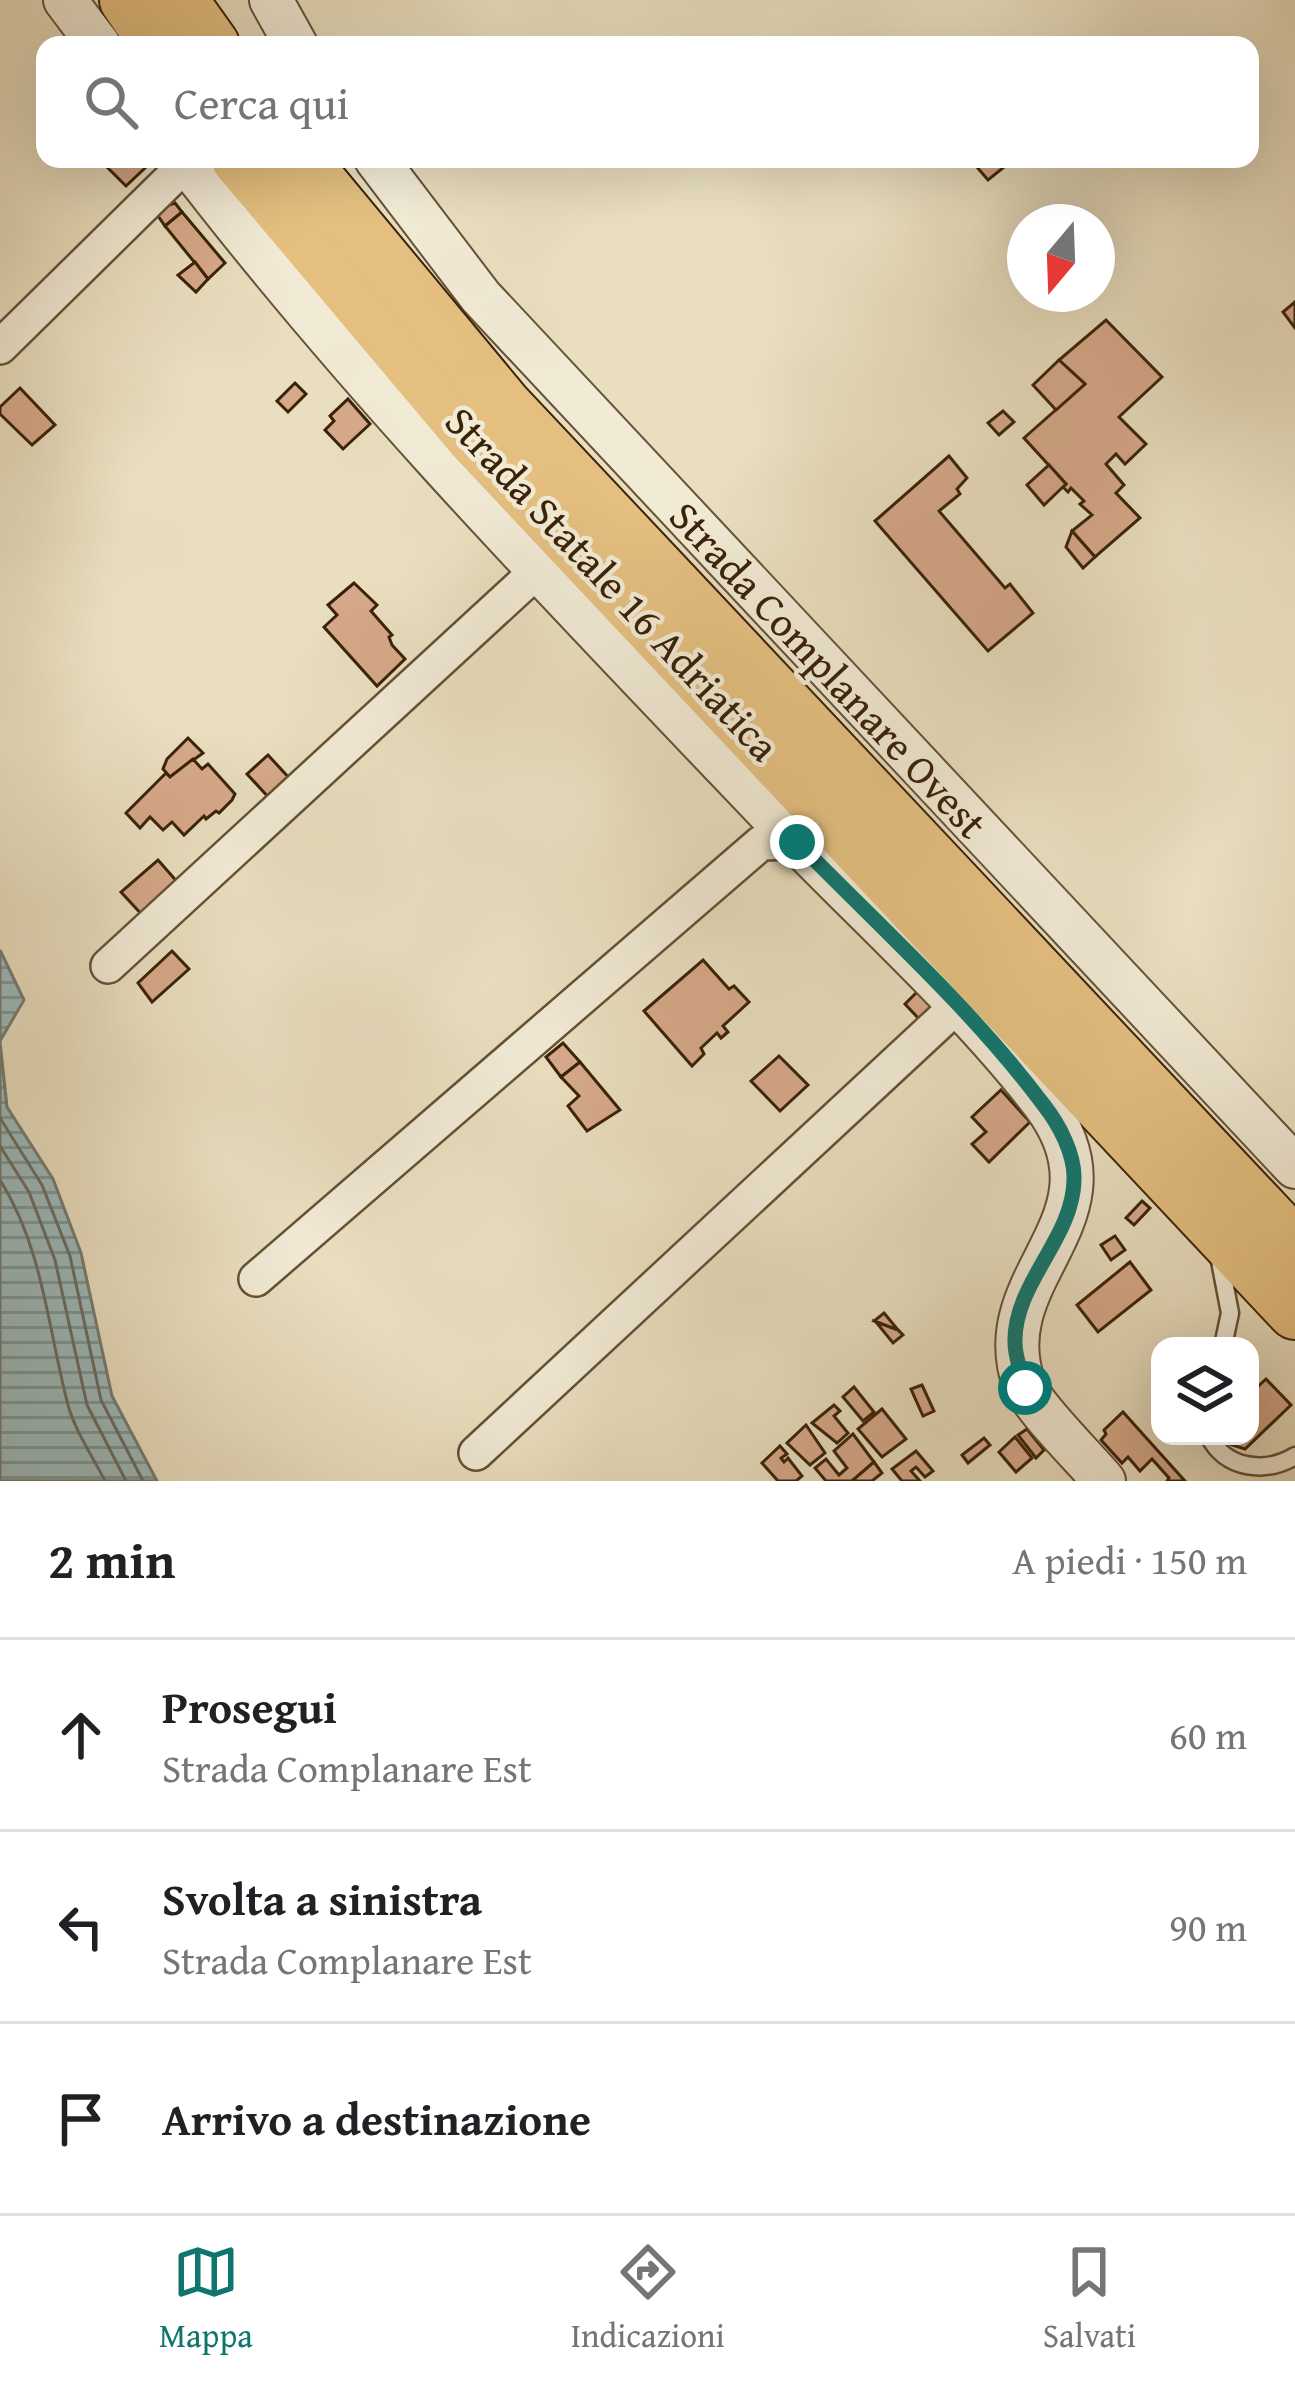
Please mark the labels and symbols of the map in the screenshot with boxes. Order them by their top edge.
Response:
north arrow [1007,204,1115,312]
street label: Strada Statale 16 Adriatica [432,392,794,774]
street label: Strada Complanare Ovest [656,487,1002,852]
route end [770,815,824,869]
route start [998,1361,1052,1415]

